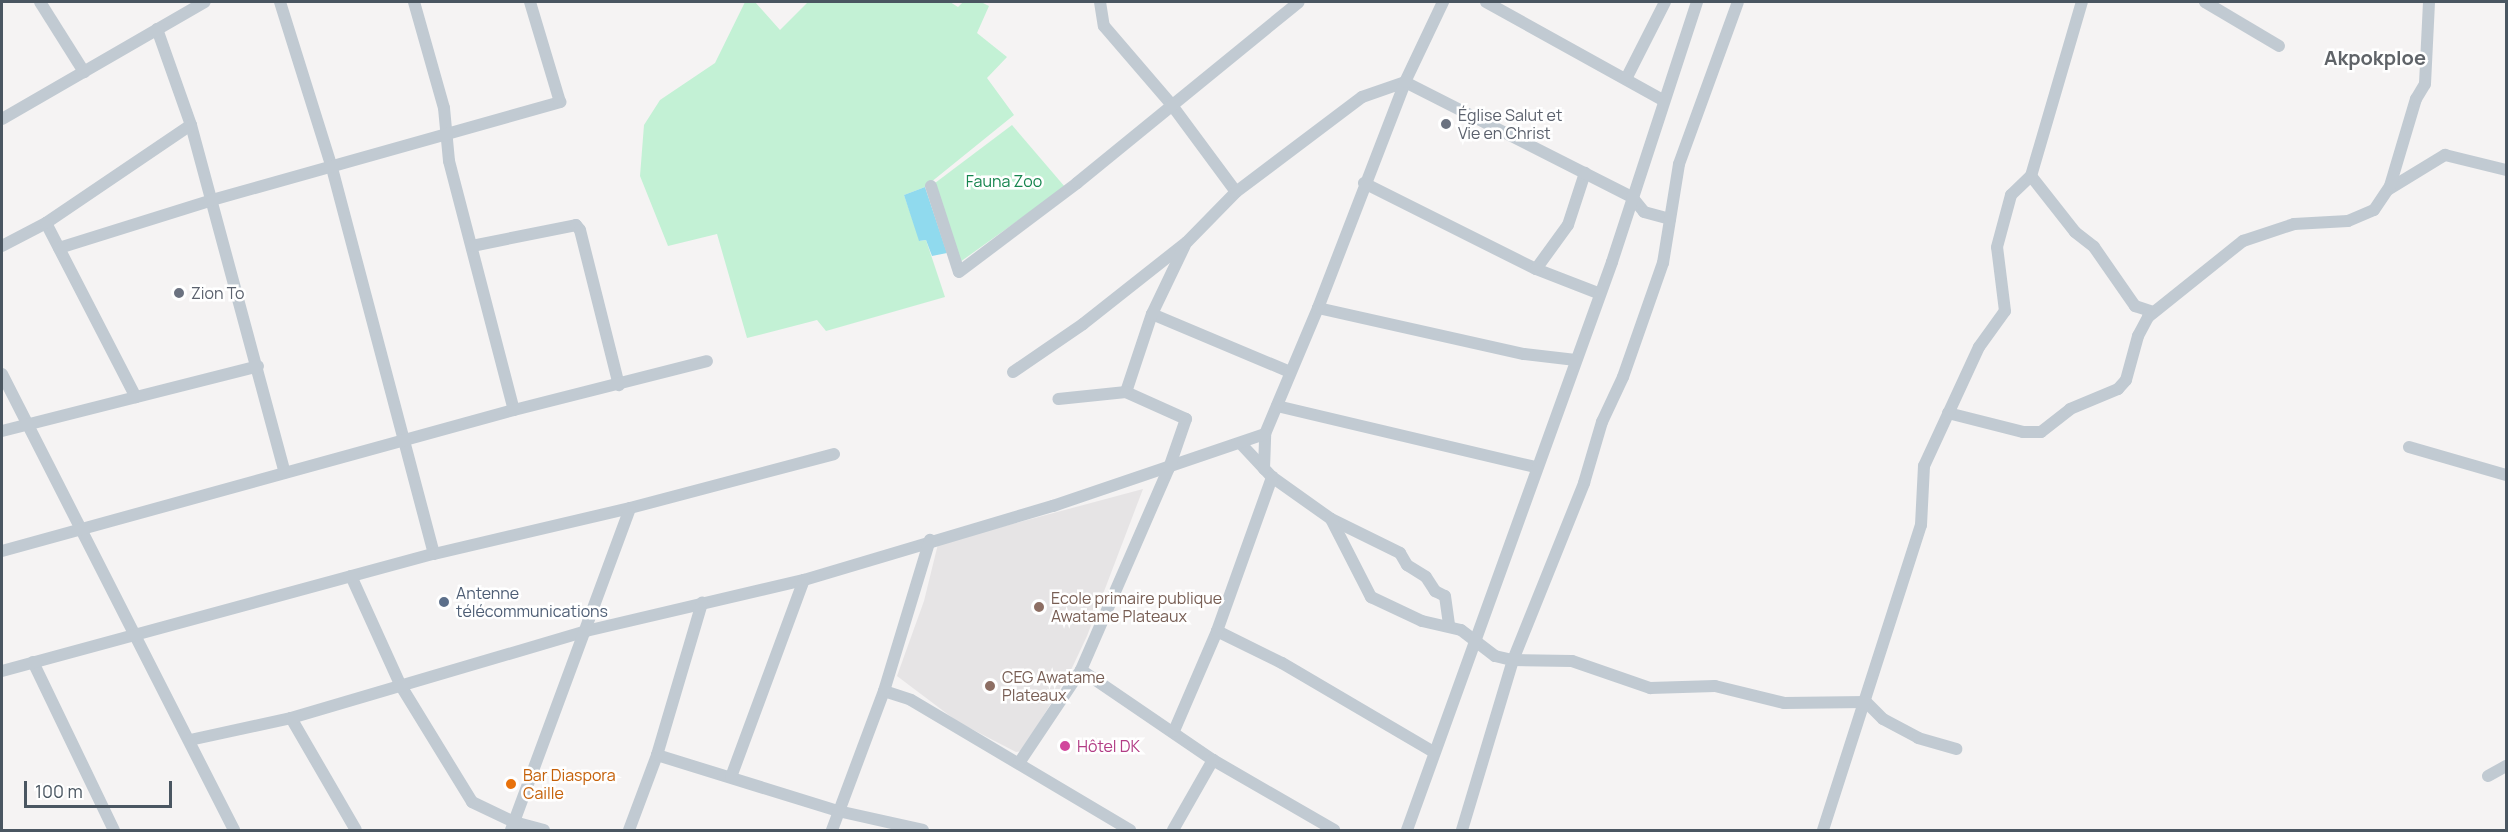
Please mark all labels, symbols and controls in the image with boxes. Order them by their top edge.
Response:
district label: Akpokploe [2324,45,2426,69]
place label: Église Salut et Vie en Christ [1458,105,1562,143]
marker: Église Salut et Vie en Christ [1439,117,1453,131]
park label: Fauna Zoo [966,171,1042,191]
place label: Zion To [191,283,244,303]
marker: Zion To [172,286,186,300]
place label: Antenne télécommunications [456,583,608,621]
place label: Ecole primaire publique Awatame Plateaux [1051,588,1222,626]
marker: Antenne télécommunications [437,595,451,609]
marker: Ecole primaire publique Awatame Plateaux [1032,600,1046,614]
place label: CEG Awatame Plateaux [1002,667,1105,705]
marker: CEG Awatame Plateaux [983,679,997,693]
place label: Hôtel DK [1077,736,1140,756]
marker: Hôtel DK [1058,739,1072,753]
place label: Bar Diaspora Caille [523,765,616,803]
scale bar [27,769,176,807]
marker: Bar Diaspora Caille [504,777,518,791]
text: 100 m [35,779,83,803]

